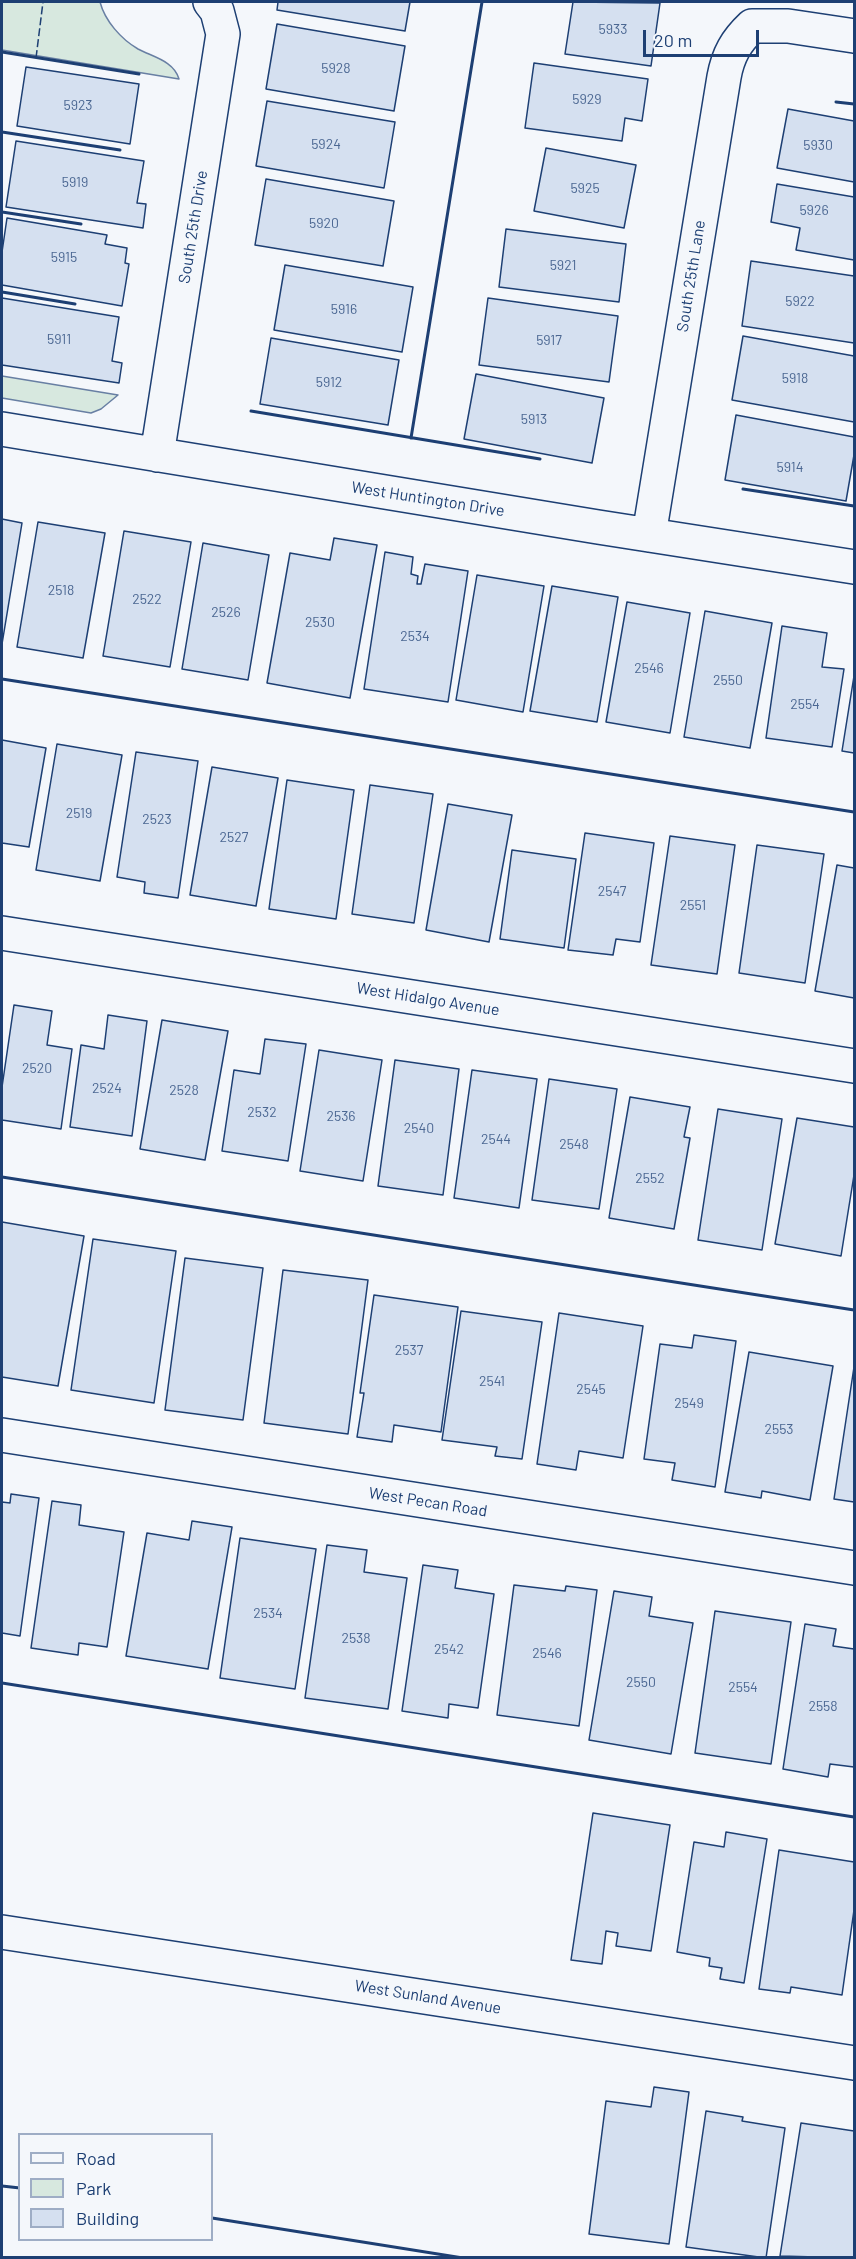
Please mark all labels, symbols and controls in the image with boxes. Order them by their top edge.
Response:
scale bar [646,18,762,56]
house number: 5933 [599,21,627,37]
text: 20 m [654,29,692,51]
house number: 5928 [321,60,351,76]
house number: 5929 [572,91,602,107]
house number: 5923 [63,97,93,113]
house number: 5924 [311,136,341,152]
house number: 5930 [803,137,833,153]
street label: South 25th Drive [175,169,211,285]
house number: 5919 [62,174,88,190]
house number: 5925 [570,180,600,196]
house number: 5926 [799,202,829,218]
house number: 5920 [309,215,339,231]
street label: South 25th Lane [673,219,709,333]
house number: 5915 [51,249,77,265]
house number: 5921 [550,257,576,273]
house number: 5922 [785,293,815,309]
house number: 5916 [331,301,357,317]
house number: 5911 [47,331,71,347]
house number: 5917 [536,332,562,348]
house number: 5918 [782,370,808,386]
house number: 5912 [316,374,342,390]
house number: 5913 [521,411,547,427]
house number: 5914 [777,459,803,475]
street label: West Huntington Drive [350,477,506,521]
house number: 2518 [48,582,74,598]
house number: 2522 [132,591,162,607]
house number: 2526 [211,604,241,620]
house number: 2530 [305,614,335,630]
house number: 2534 [400,628,430,644]
house number: 2546 [634,660,664,676]
house number: 2550 [713,672,743,688]
house number: 2554 [790,696,820,712]
house number: 2519 [66,805,92,821]
house number: 2523 [142,811,172,827]
house number: 2527 [220,829,248,845]
house number: 2547 [598,883,626,899]
house number: 2551 [680,897,706,913]
street label: West Hidalgo Avenue [355,978,501,1020]
house number: 2520 [22,1060,52,1076]
house number: 2524 [92,1080,122,1096]
house number: 2528 [169,1082,199,1098]
house number: 2532 [247,1104,277,1120]
house number: 2536 [326,1108,356,1124]
house number: 2540 [404,1120,434,1136]
house number: 2544 [481,1131,511,1147]
house number: 2548 [559,1136,589,1152]
house number: 2552 [635,1170,665,1186]
house number: 2537 [395,1342,423,1358]
house number: 2541 [479,1373,505,1389]
house number: 2545 [576,1381,606,1397]
house number: 2549 [674,1395,704,1411]
house number: 2553 [764,1421,794,1437]
street label: West Pecan Road [367,1483,489,1521]
house number: 2534 [253,1605,283,1621]
house number: 2538 [341,1630,371,1646]
house number: 2542 [434,1641,464,1657]
house number: 2546 [532,1645,562,1661]
house number: 2550 [626,1674,656,1690]
house number: 2554 [728,1679,758,1695]
house number: 2558 [808,1698,838,1714]
street label: West Sunland Avenue [353,1976,503,2018]
legend [18,2133,213,2241]
text: Road [76,2147,116,2169]
text: Park [76,2177,111,2199]
text: Building [76,2207,139,2229]

